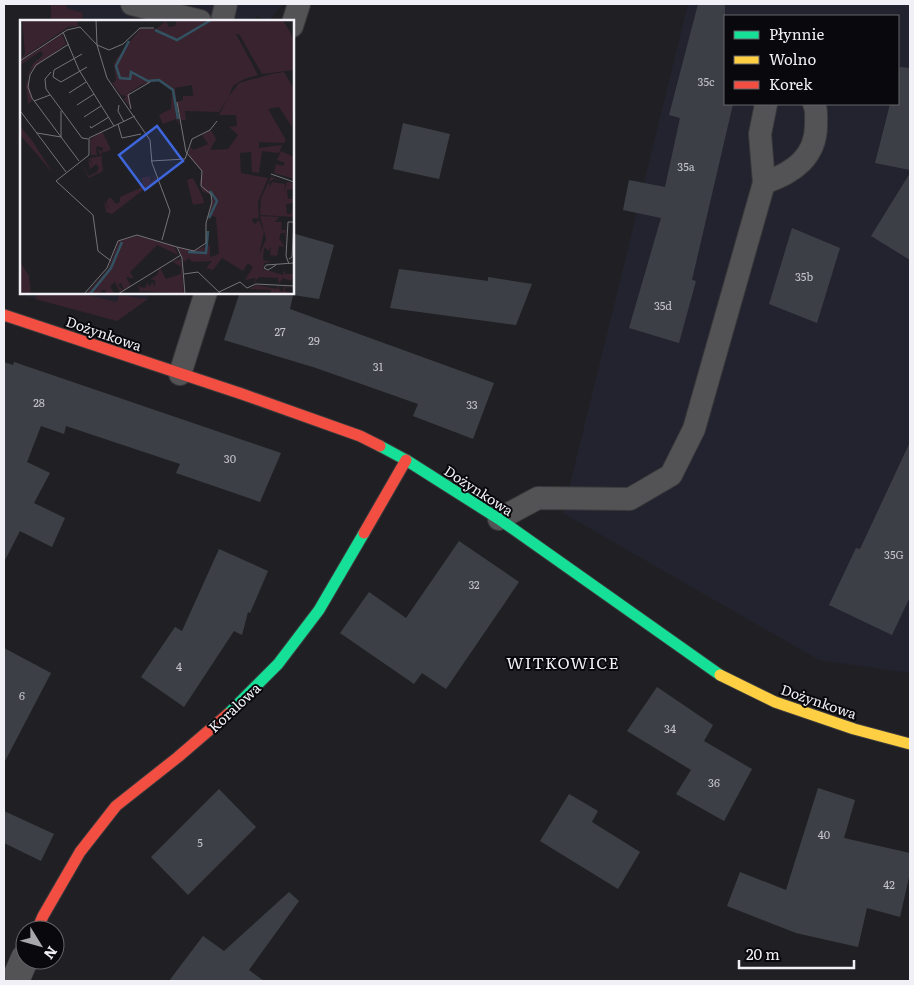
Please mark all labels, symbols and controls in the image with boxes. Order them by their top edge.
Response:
legend [724,15,899,105]
inset map [20,20,294,294]
text: Płynnie [769,22,824,45]
text: Wolno [769,47,816,70]
text: Korek [769,72,813,95]
house number: 35c [698,73,715,89]
house number: 35a [677,158,695,174]
house number: 35b [795,268,813,284]
house number: 35d [654,297,672,313]
street label: Dożynkowa [63,311,145,355]
house number: 27 [274,323,286,339]
house number: 29 [308,332,320,348]
house number: 31 [373,358,384,374]
house number: 28 [33,394,45,410]
house number: 33 [466,396,478,412]
house number: 30 [224,450,236,466]
street label: Dożynkowa [440,460,518,520]
house number: 35G [884,546,904,562]
house number: 32 [468,576,480,592]
district label: WITKOWICE [506,650,620,674]
house number: 4 [176,658,182,674]
street label: Koralowa [204,677,265,736]
street label: Dożynkowa [778,679,860,723]
house number: 6 [19,687,25,703]
house number: 34 [664,720,676,736]
house number: 36 [708,774,720,790]
house number: 40 [818,826,830,842]
house number: 5 [197,834,203,850]
house number: 42 [883,876,895,892]
north arrow [15,920,65,970]
scale bar [739,938,854,970]
text: 20 m [746,942,780,965]
text: N [40,943,63,964]

